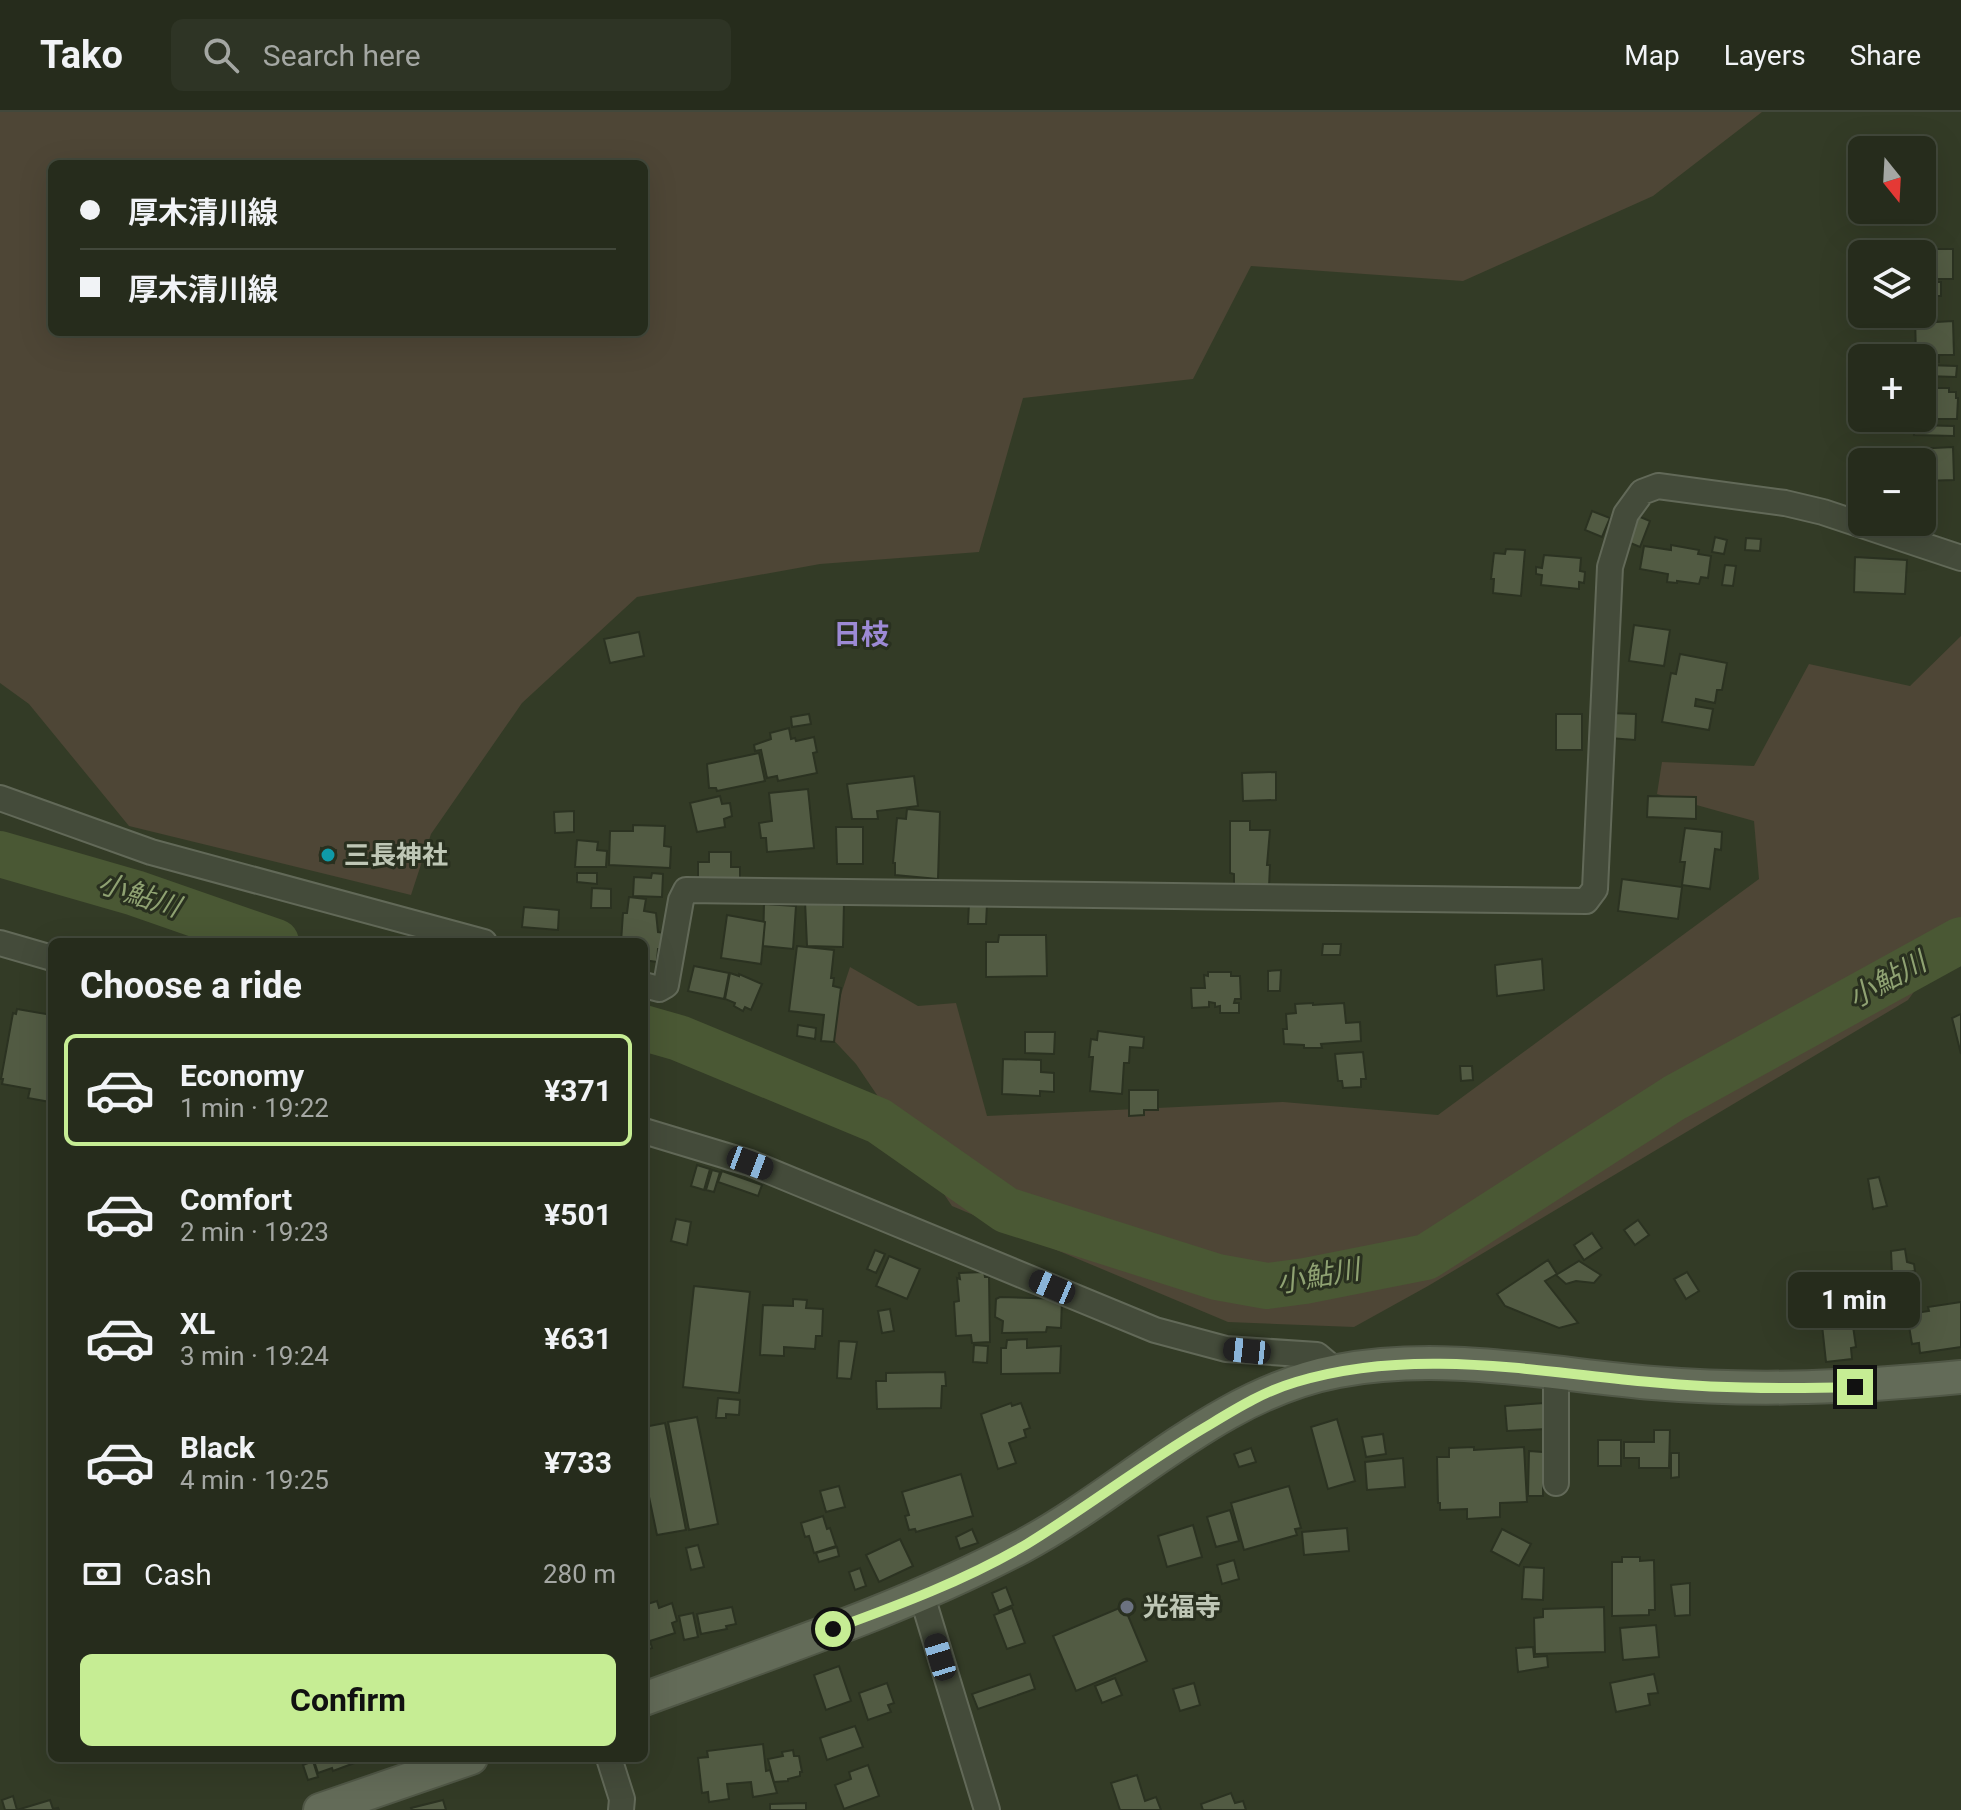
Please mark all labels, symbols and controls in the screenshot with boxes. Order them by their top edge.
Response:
search box [171,19,731,91]
text: Tako [40,33,123,77]
icon: search [199,33,243,77]
text: Search here [263,38,421,73]
text: Map [1624,39,1680,72]
text: Layers [1724,39,1806,72]
text: Share [1850,39,1921,72]
north arrow [1848,136,1936,224]
map controls [1848,136,1936,536]
text: 厚木清川線 [128,195,278,230]
button: layers [1848,240,1936,328]
text: 厚木清川線 [128,272,278,307]
button: + [1848,344,1936,432]
button: − [1848,448,1936,536]
district label: 日枝 [833,618,889,651]
place label: 三長神社 [344,840,448,870]
marker: 三長神社 [319,846,337,864]
water label: 小鮎川 [94,866,187,925]
water label: 小鮎川 [1842,944,1934,1015]
text: Choose a ride [80,965,302,1007]
icon: car [84,1054,156,1126]
text: Economy [180,1058,304,1093]
text: ¥371 [544,1073,612,1108]
text: 1 min · 19:22 [180,1093,329,1123]
car [723,1143,777,1183]
icon: car [84,1178,156,1250]
text: Comfort [180,1182,292,1217]
text: ¥501 [544,1197,612,1232]
text: 2 min · 19:23 [180,1217,329,1247]
water label: 小鮎川 [1274,1252,1365,1300]
car [1025,1267,1079,1307]
callout: 1 min [1789,1271,1921,1327]
text: 1 min [1821,1285,1887,1315]
icon: car [84,1302,156,1374]
text: XL [180,1306,215,1341]
text: ¥631 [544,1321,612,1356]
car [1222,1337,1272,1365]
text: 3 min · 19:24 [180,1341,329,1371]
route end [1837,1369,1873,1405]
icon: car [84,1426,156,1498]
text: Black [180,1430,255,1465]
text: ¥733 [544,1445,612,1480]
text: 4 min · 19:25 [180,1465,329,1495]
icon: cash [80,1552,124,1596]
text: Cash [144,1557,212,1592]
text: 280 m [543,1559,616,1589]
place label: 光福寺 [1143,1592,1221,1622]
marker: 光福寺 [1118,1598,1136,1616]
route start [815,1611,851,1647]
car [922,1631,958,1683]
button: Confirm [80,1654,616,1746]

